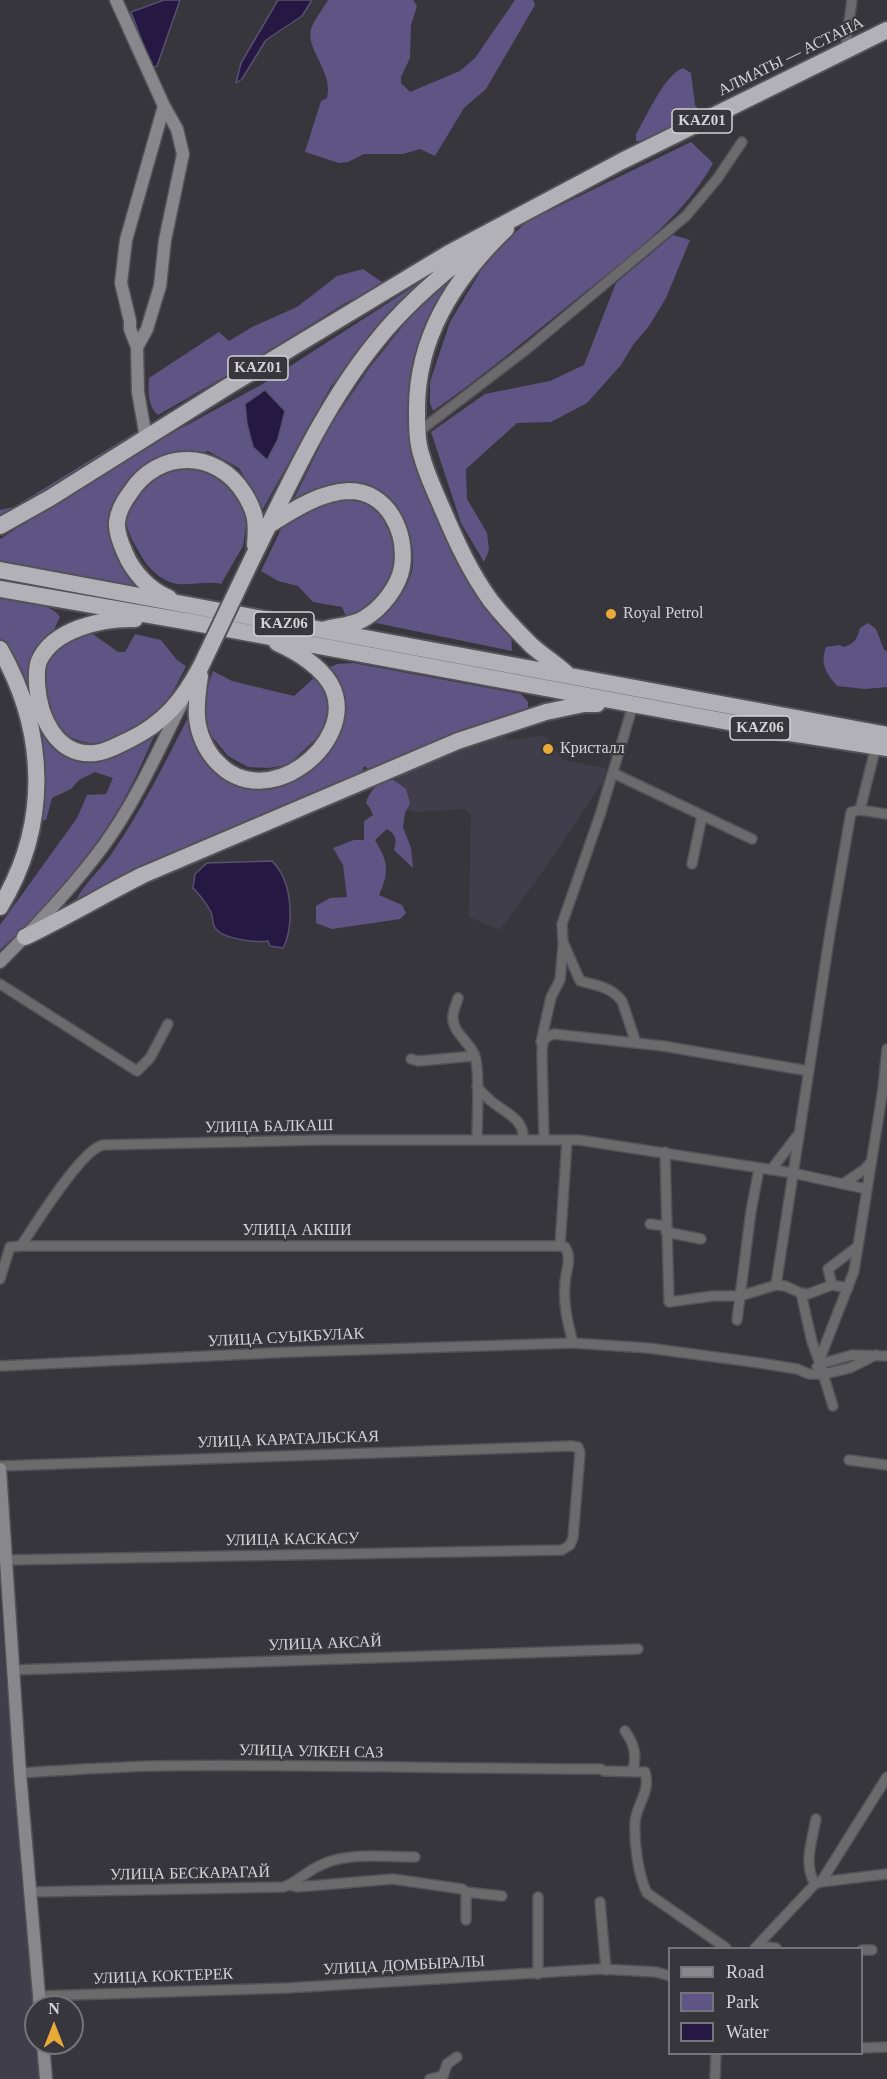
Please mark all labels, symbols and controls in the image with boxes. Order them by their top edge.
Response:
street label: АЛМАТЫ — АСТАНА [715,13,867,101]
road number: KАZ01 [672,109,732,133]
road number: KАZ01 [228,356,288,380]
place label: Royal Petrol [623,604,703,624]
marker: Royal Petrol [604,607,618,621]
road number: KАZ06 [254,612,314,636]
road number: KАZ06 [730,716,790,740]
place label: Кристалл [560,739,625,759]
marker: Кристалл [541,742,555,756]
street label: УЛИЦА БАЛКАШ [204,1116,334,1138]
street label: УЛИЦА АКШИ [243,1221,351,1241]
street label: УЛИЦА СУЫКБУЛАК [207,1324,365,1352]
street label: УЛИЦА КАРАТАЛЬСКАЯ [197,1427,379,1453]
street label: УЛИЦА КАСКАСУ [225,1529,359,1551]
street label: УЛИЦА АКСАЙ [268,1632,382,1656]
street label: УЛИЦА УЛКЕН САЗ [239,1741,383,1763]
street label: УЛИЦА БЕСКАРАГАЙ [110,1863,270,1885]
legend [668,1947,863,2055]
street label: УЛИЦА ДОМБЫРАЛЫ [323,1952,485,1980]
text: Road [726,1962,764,1982]
street label: УЛИЦА КОКТЕРЕК [92,1965,234,1989]
text: Park [726,1992,759,2012]
north arrow [24,1995,84,2055]
text: N [48,2000,60,2017]
text: Water [726,2022,769,2042]

